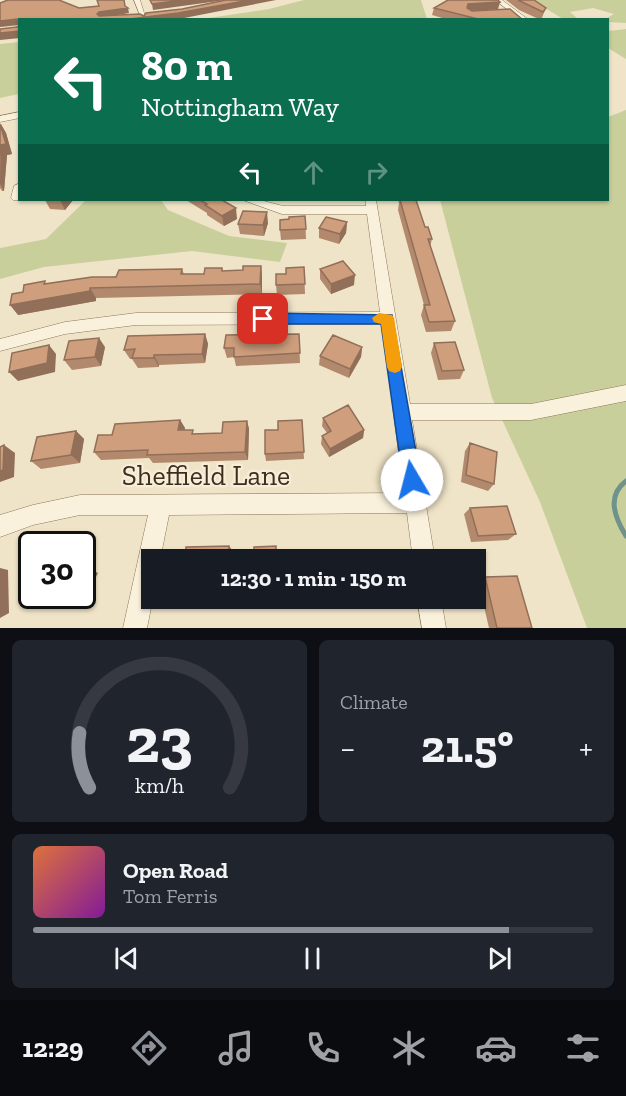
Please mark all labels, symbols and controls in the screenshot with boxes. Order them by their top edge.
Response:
text: 80 m [141,40,232,91]
icon: left [42,42,120,120]
text: Nottingham Way [141,91,339,123]
icon: left [234,156,267,189]
icon: ahead [297,156,330,189]
icon: right [360,156,393,189]
pin [237,293,288,344]
icon: arrive [246,302,279,335]
position arrow [380,448,444,512]
street label: Sheffield Lane [122,459,290,492]
speed limit sign: 30 [18,531,96,609]
text: 12:30 · 1 min · 150 m [221,565,406,592]
text: Climate [340,690,408,714]
text: 23 [126,703,193,778]
text: 21.5° [421,720,513,774]
text: − [340,728,355,767]
text: + [579,728,593,767]
text: km/h [135,773,184,798]
text: Open Road [123,857,228,884]
text: Tom Ferris [123,884,218,908]
icon: previous [110,942,143,975]
icon: pause [296,942,329,975]
icon: next [483,942,516,975]
icon: directions [128,1027,170,1069]
icon: music [215,1027,257,1069]
icon: phone [302,1027,344,1069]
icon: climate [388,1027,430,1069]
icon: car [475,1027,517,1069]
icon: filters [562,1027,604,1069]
text: 12:29 [22,1032,83,1064]

